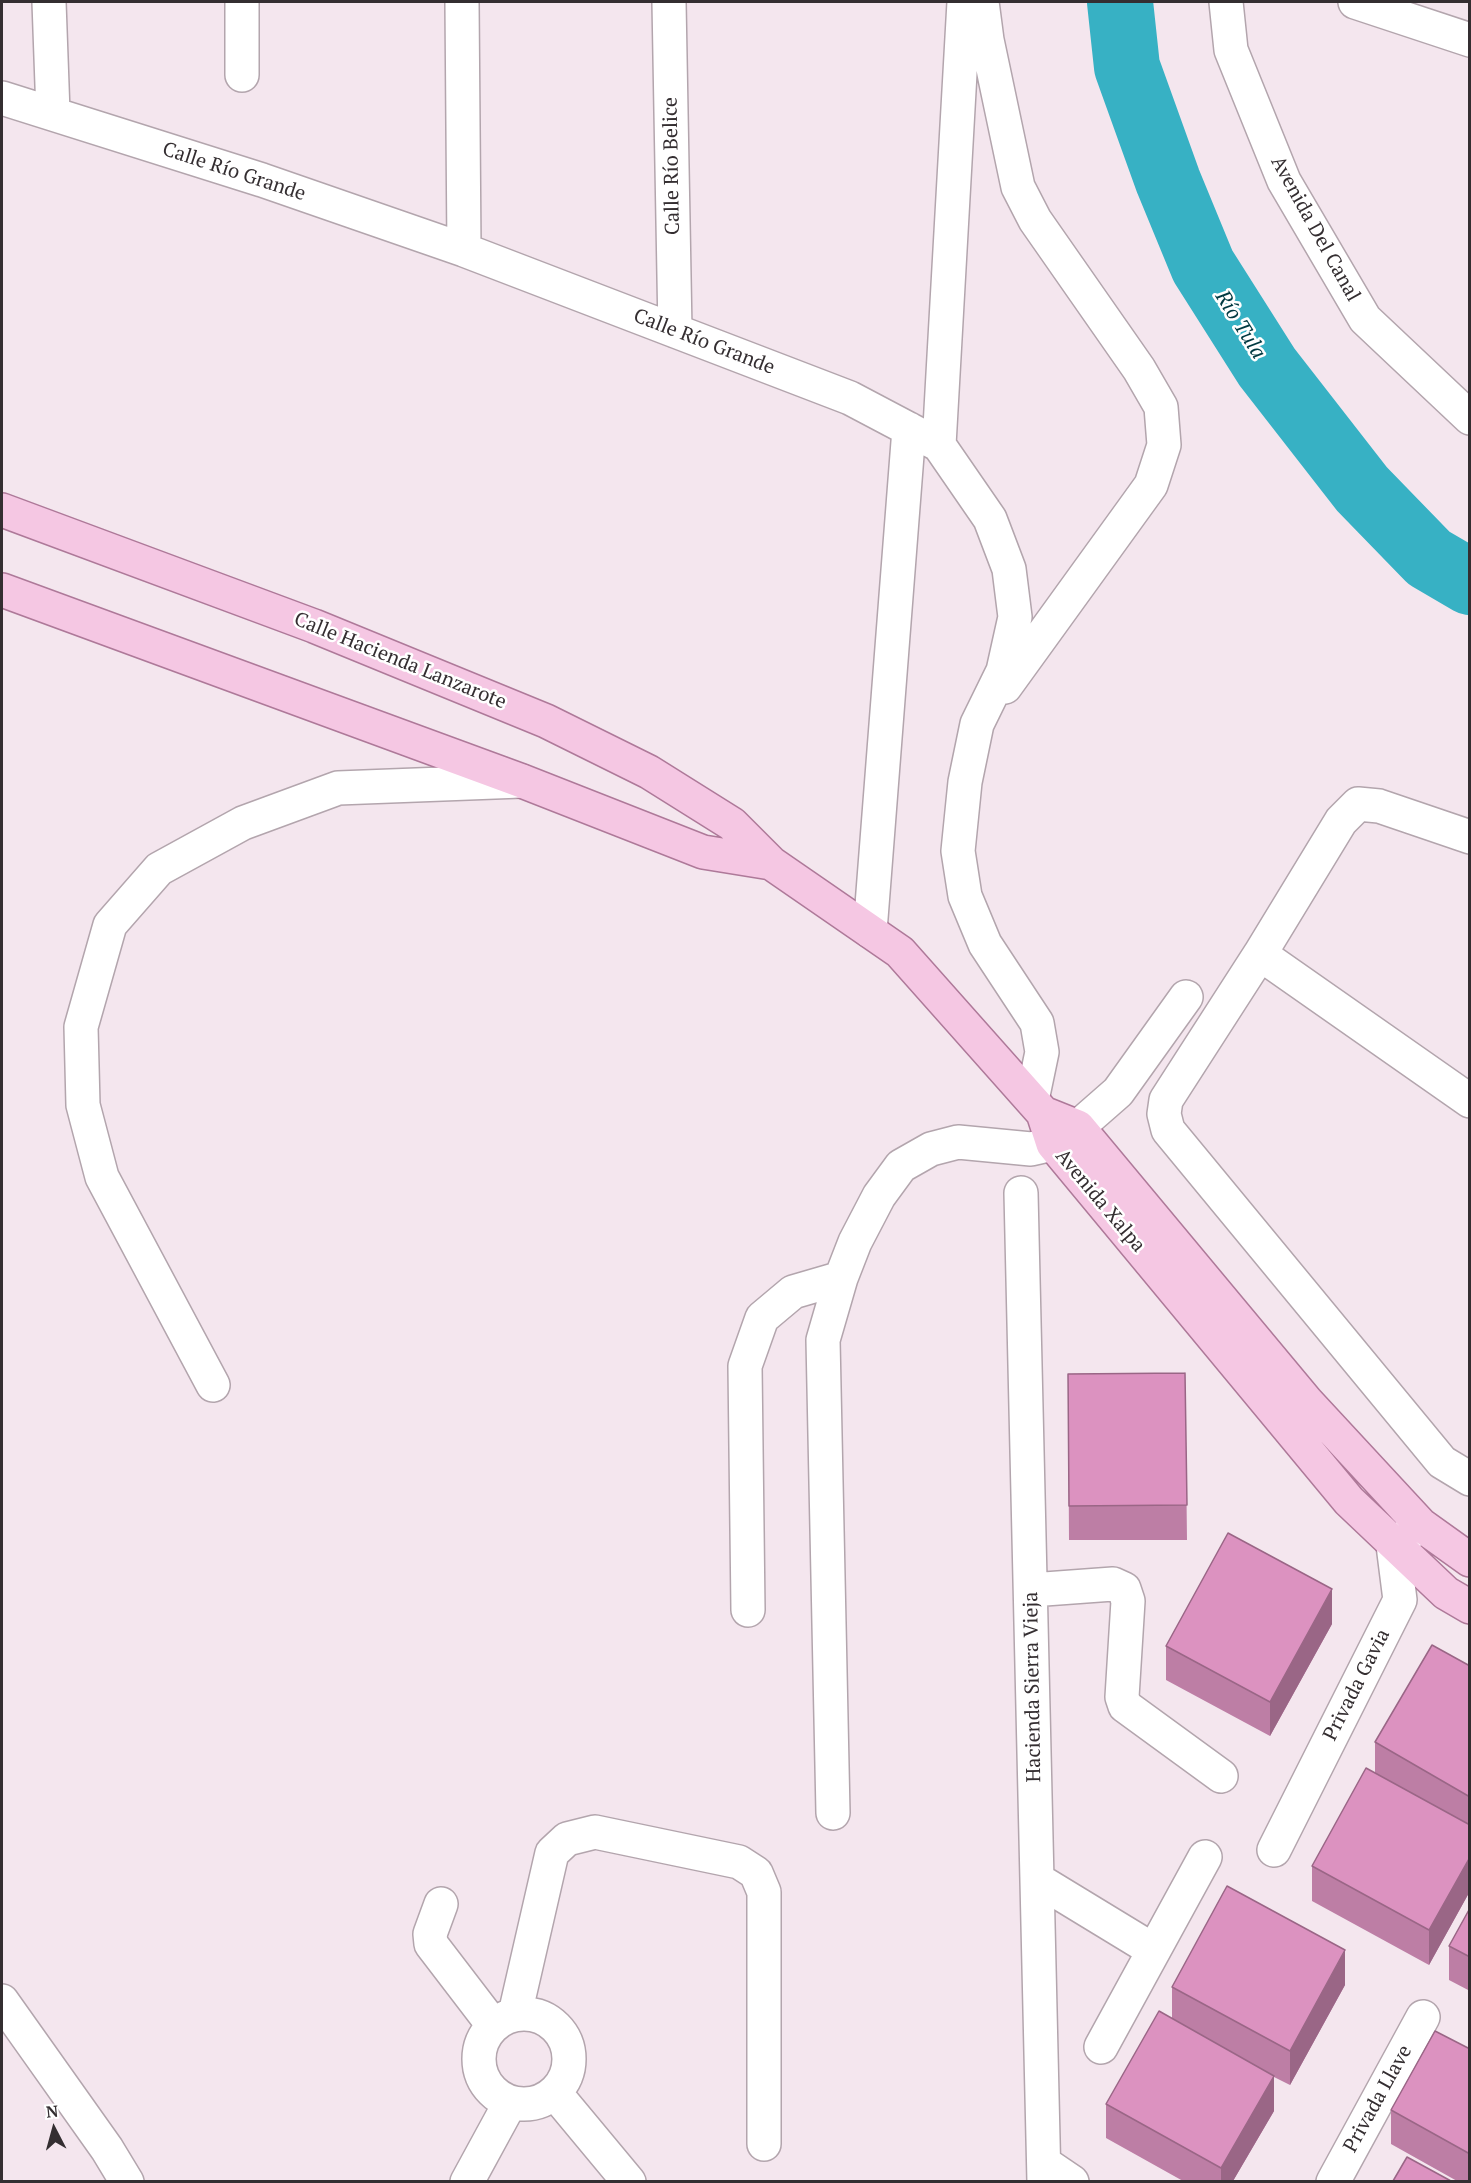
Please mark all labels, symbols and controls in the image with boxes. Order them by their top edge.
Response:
street label: Calle Río Belice [659,97,685,235]
street label: Calle Río Grande [159,138,309,206]
street label: Avenida Del Canal [1265,152,1365,306]
water label: Río Tula [1209,286,1271,364]
street label: Calle Río Grande [630,304,778,380]
street label: Calle Hacienda Lanzarote [290,607,510,715]
street label: Avenida Xalpa [1050,1145,1150,1257]
street label: Hacienda Sierra Vieja [1019,1591,1047,1783]
street label: Privada Gavia [1319,1625,1395,1745]
street label: Privada Llave [1339,2041,1417,2157]
north arrow [24,2099,84,2159]
text: N [45,2100,59,2123]

